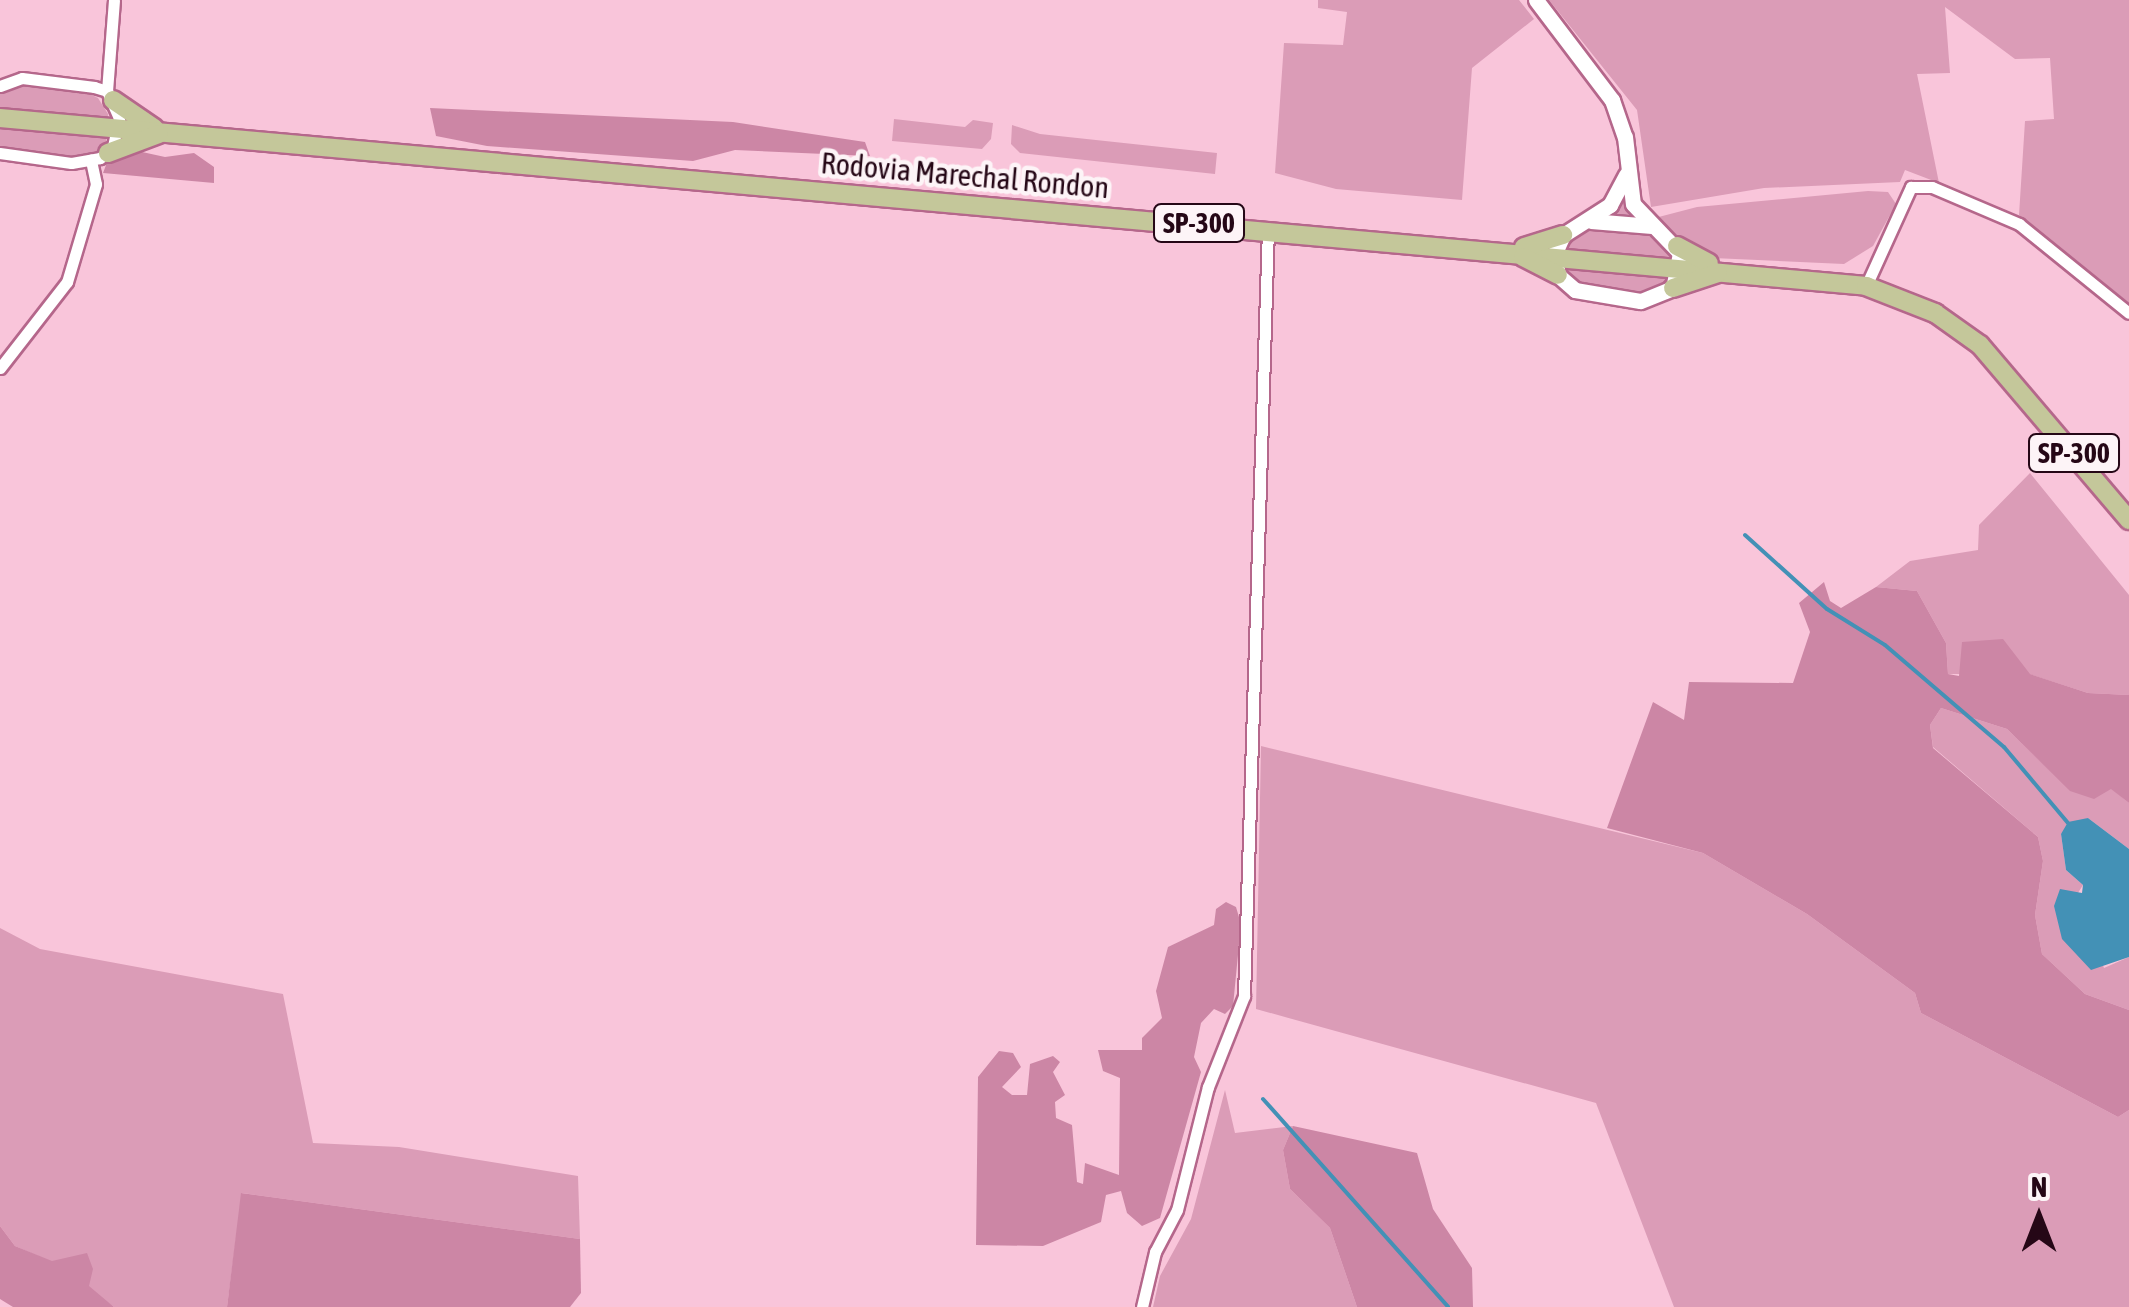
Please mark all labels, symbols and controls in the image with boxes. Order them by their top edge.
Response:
street label: Rodovia Marechal Rondon [819,144,1111,206]
road number: SP-300 [1152,200,1246,246]
road number: SP-300 [2026,430,2122,476]
north arrow [1989,1167,2089,1267]
text: N [2031,1171,2047,1203]

